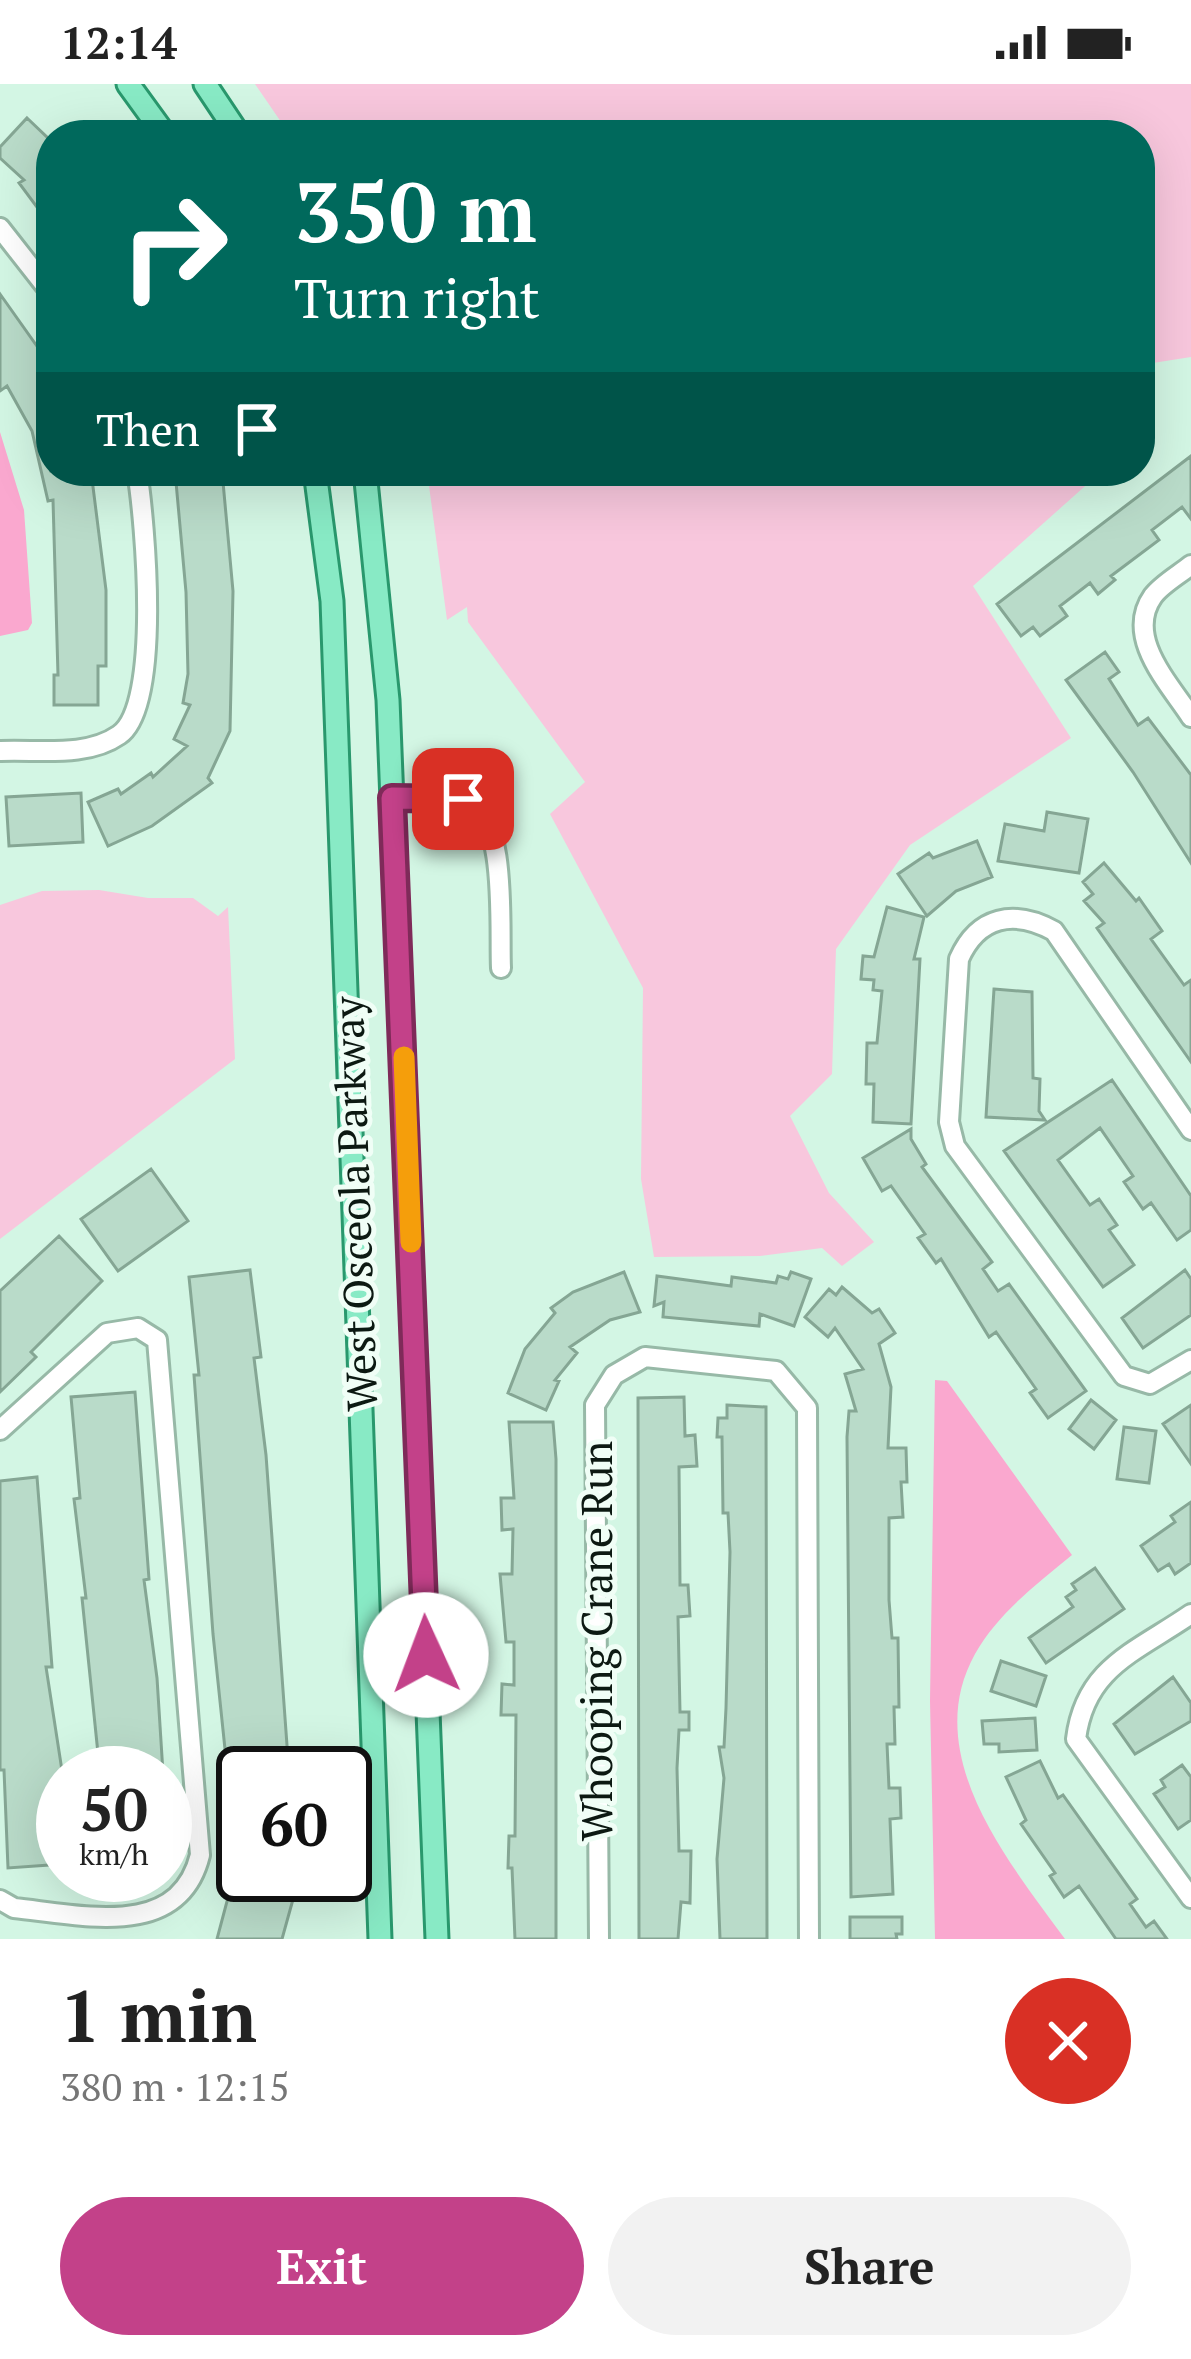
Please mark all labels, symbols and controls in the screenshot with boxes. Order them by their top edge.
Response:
text: 12:14 [60,12,177,72]
text: 350 m [294,155,537,266]
icon: right [96,168,252,324]
text: Turn right [294,262,540,333]
icon: arrive [224,396,290,462]
text: Then [96,399,200,459]
pin [412,748,514,850]
icon: arrive [430,766,496,832]
street label: West Osceola Parkway [319,995,389,1412]
street label: Whooping Crane Run [568,1441,624,1841]
position arrow [363,1592,489,1718]
speed limit sign: 60 [216,1746,372,1902]
text: 50 [80,1769,148,1848]
text: km/h [79,1834,149,1874]
text: 1 min [60,1967,257,2063]
button: close [1005,1978,1131,2104]
text: 380 m · 12:15 [60,2060,290,2112]
button: Exit [60,2197,584,2335]
button: Share [608,2197,1131,2335]

